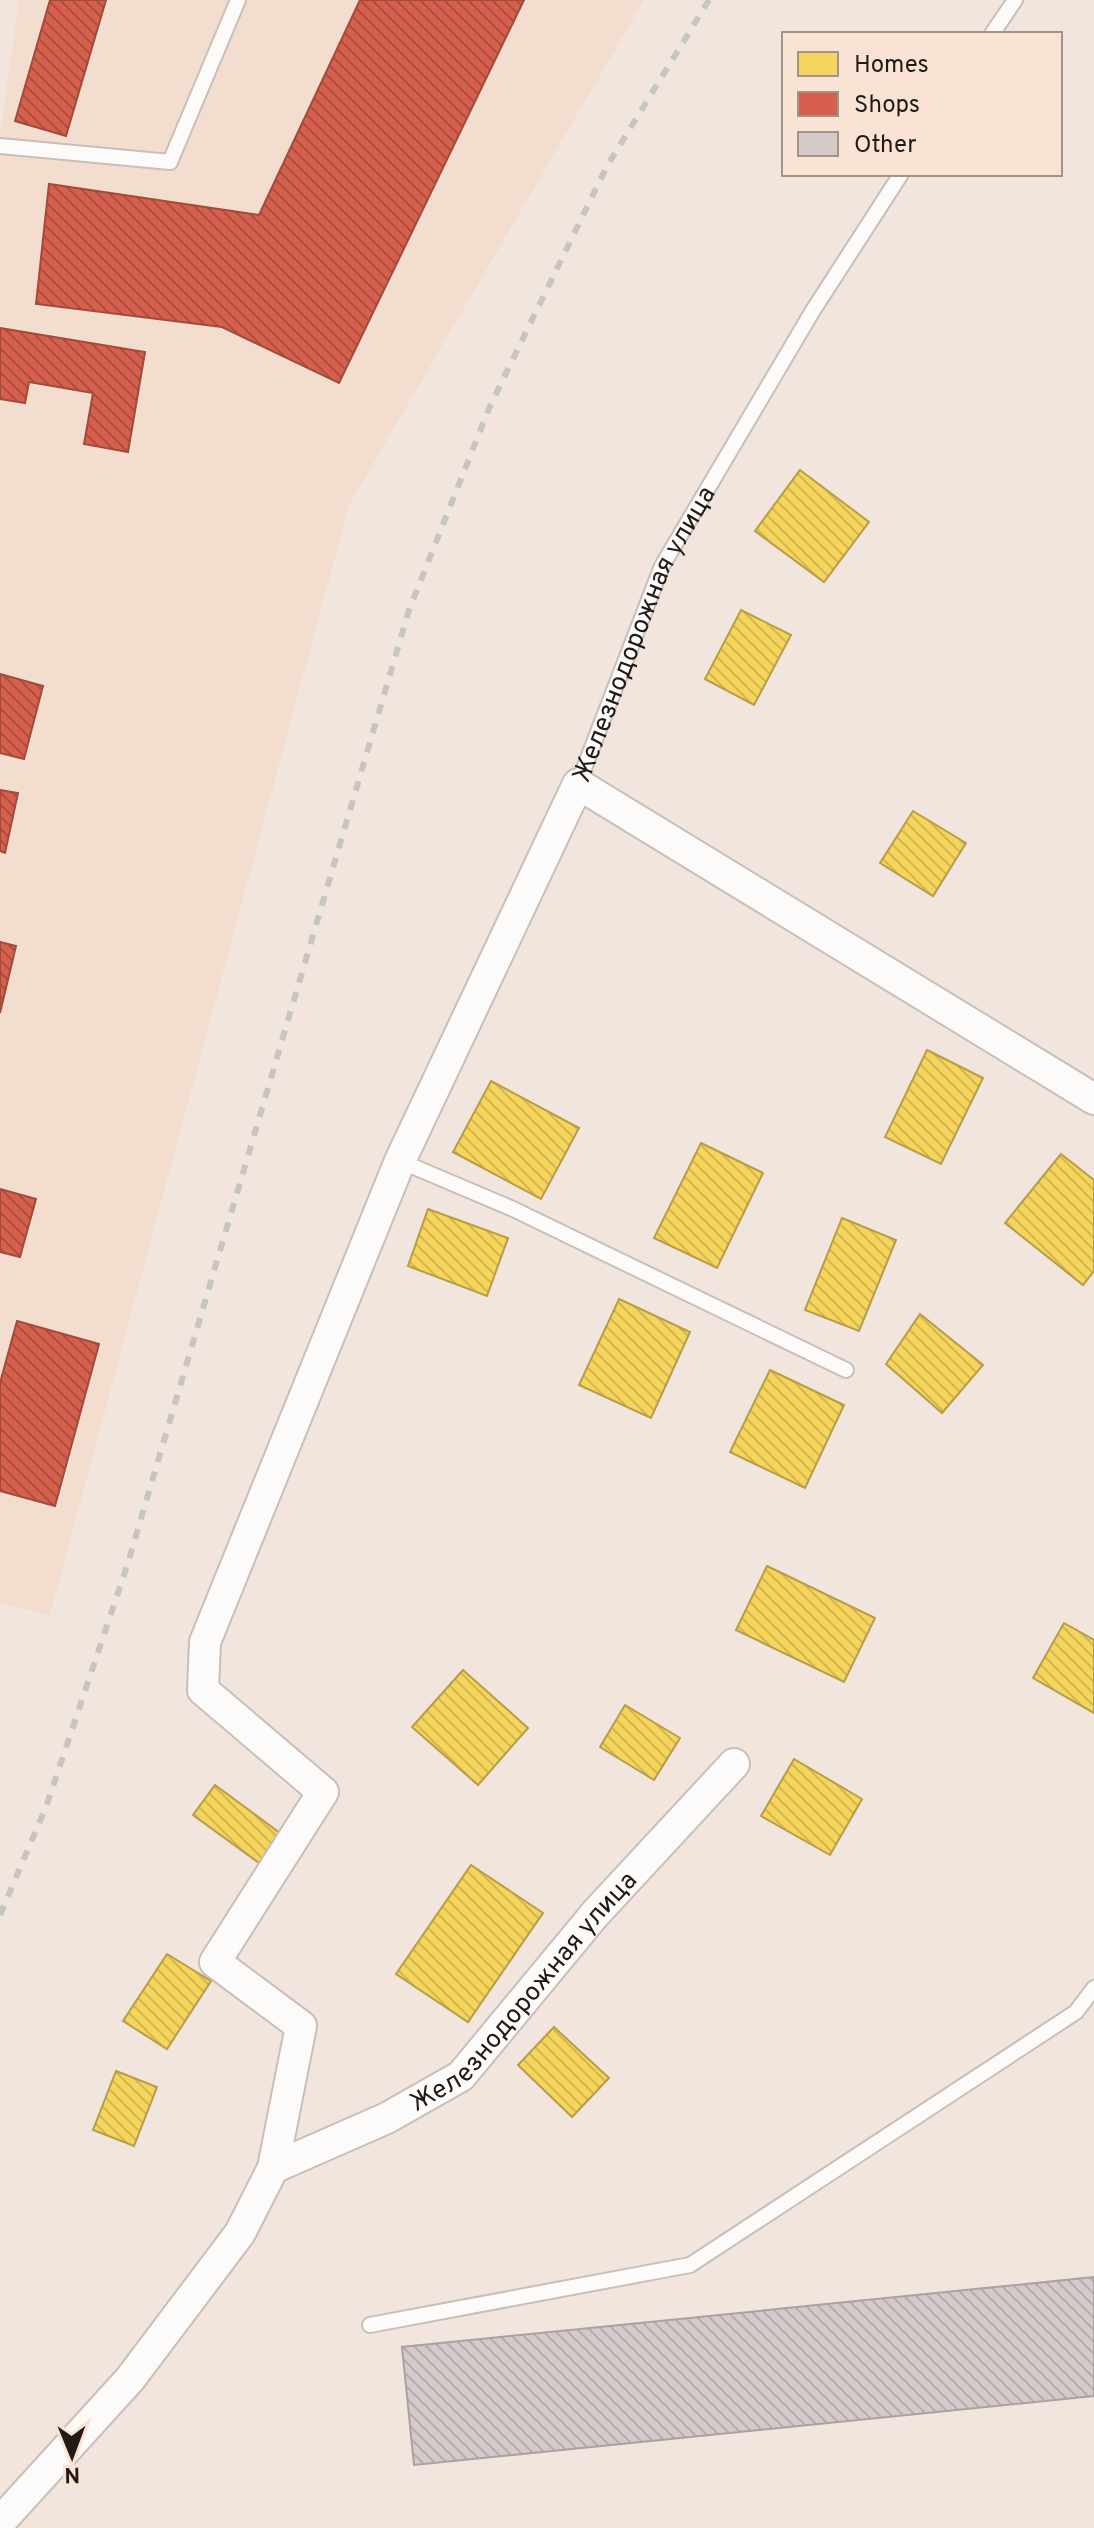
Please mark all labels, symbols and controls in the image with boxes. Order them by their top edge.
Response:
legend [782,32,1062,176]
text: Homes [854,51,929,81]
text: Shops [854,91,920,121]
text: Other [854,131,916,161]
street label: Железнодорожная улица [566,481,724,787]
street label: Железнодорожная улица [405,1865,645,2121]
north arrow [32,2416,112,2496]
text: N [64,2460,80,2487]

